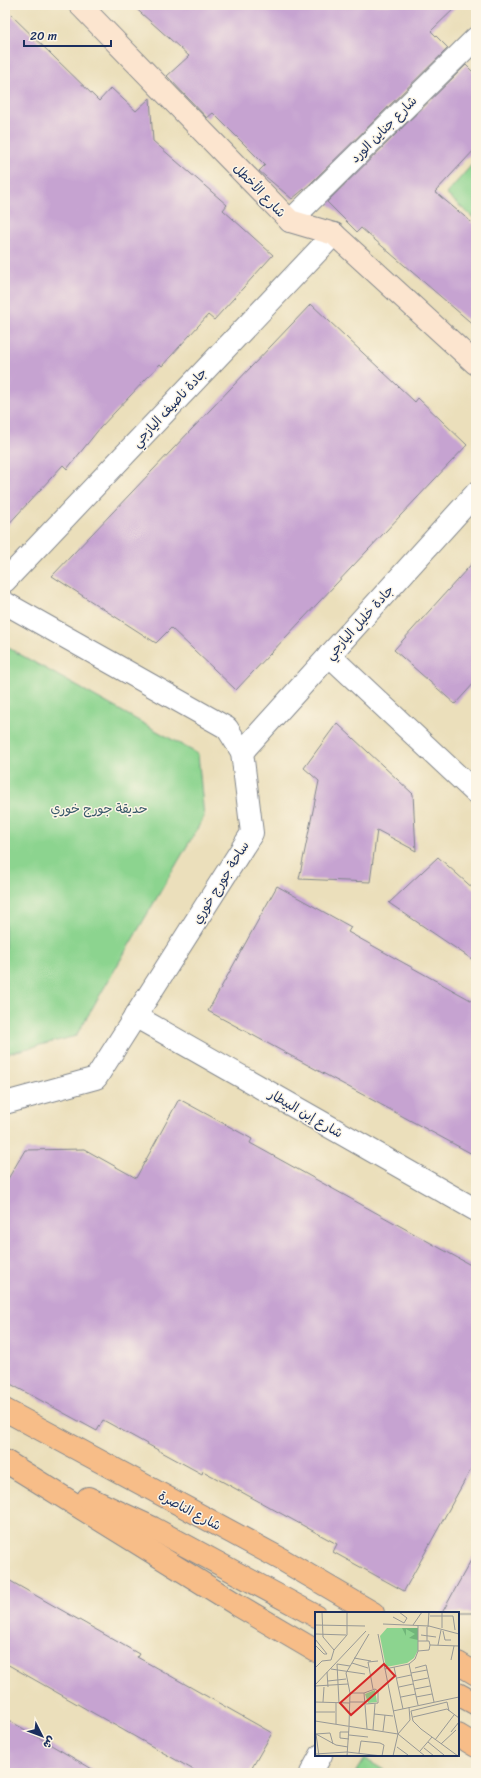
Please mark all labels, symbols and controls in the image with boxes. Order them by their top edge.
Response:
scale bar [24,22,111,48]
text: 20 m [30,25,57,47]
street label: شارع جناين الورد [344,90,423,169]
street label: شارع الأخطل [227,158,292,223]
street label: جادة ناصيف اليازجي [126,362,213,453]
street label: جادة خليل اليازجي [319,579,400,665]
park label: حديقة جورج خوري [50,797,148,820]
street label: ساحة جورج خوري [186,836,255,928]
street label: شارع إبن البيطار [263,1082,347,1144]
street label: شارع الناصرة [154,1484,225,1537]
inset map [315,1612,459,1756]
north arrow [22,1716,62,1756]
text: ش [38,1732,60,1753]

